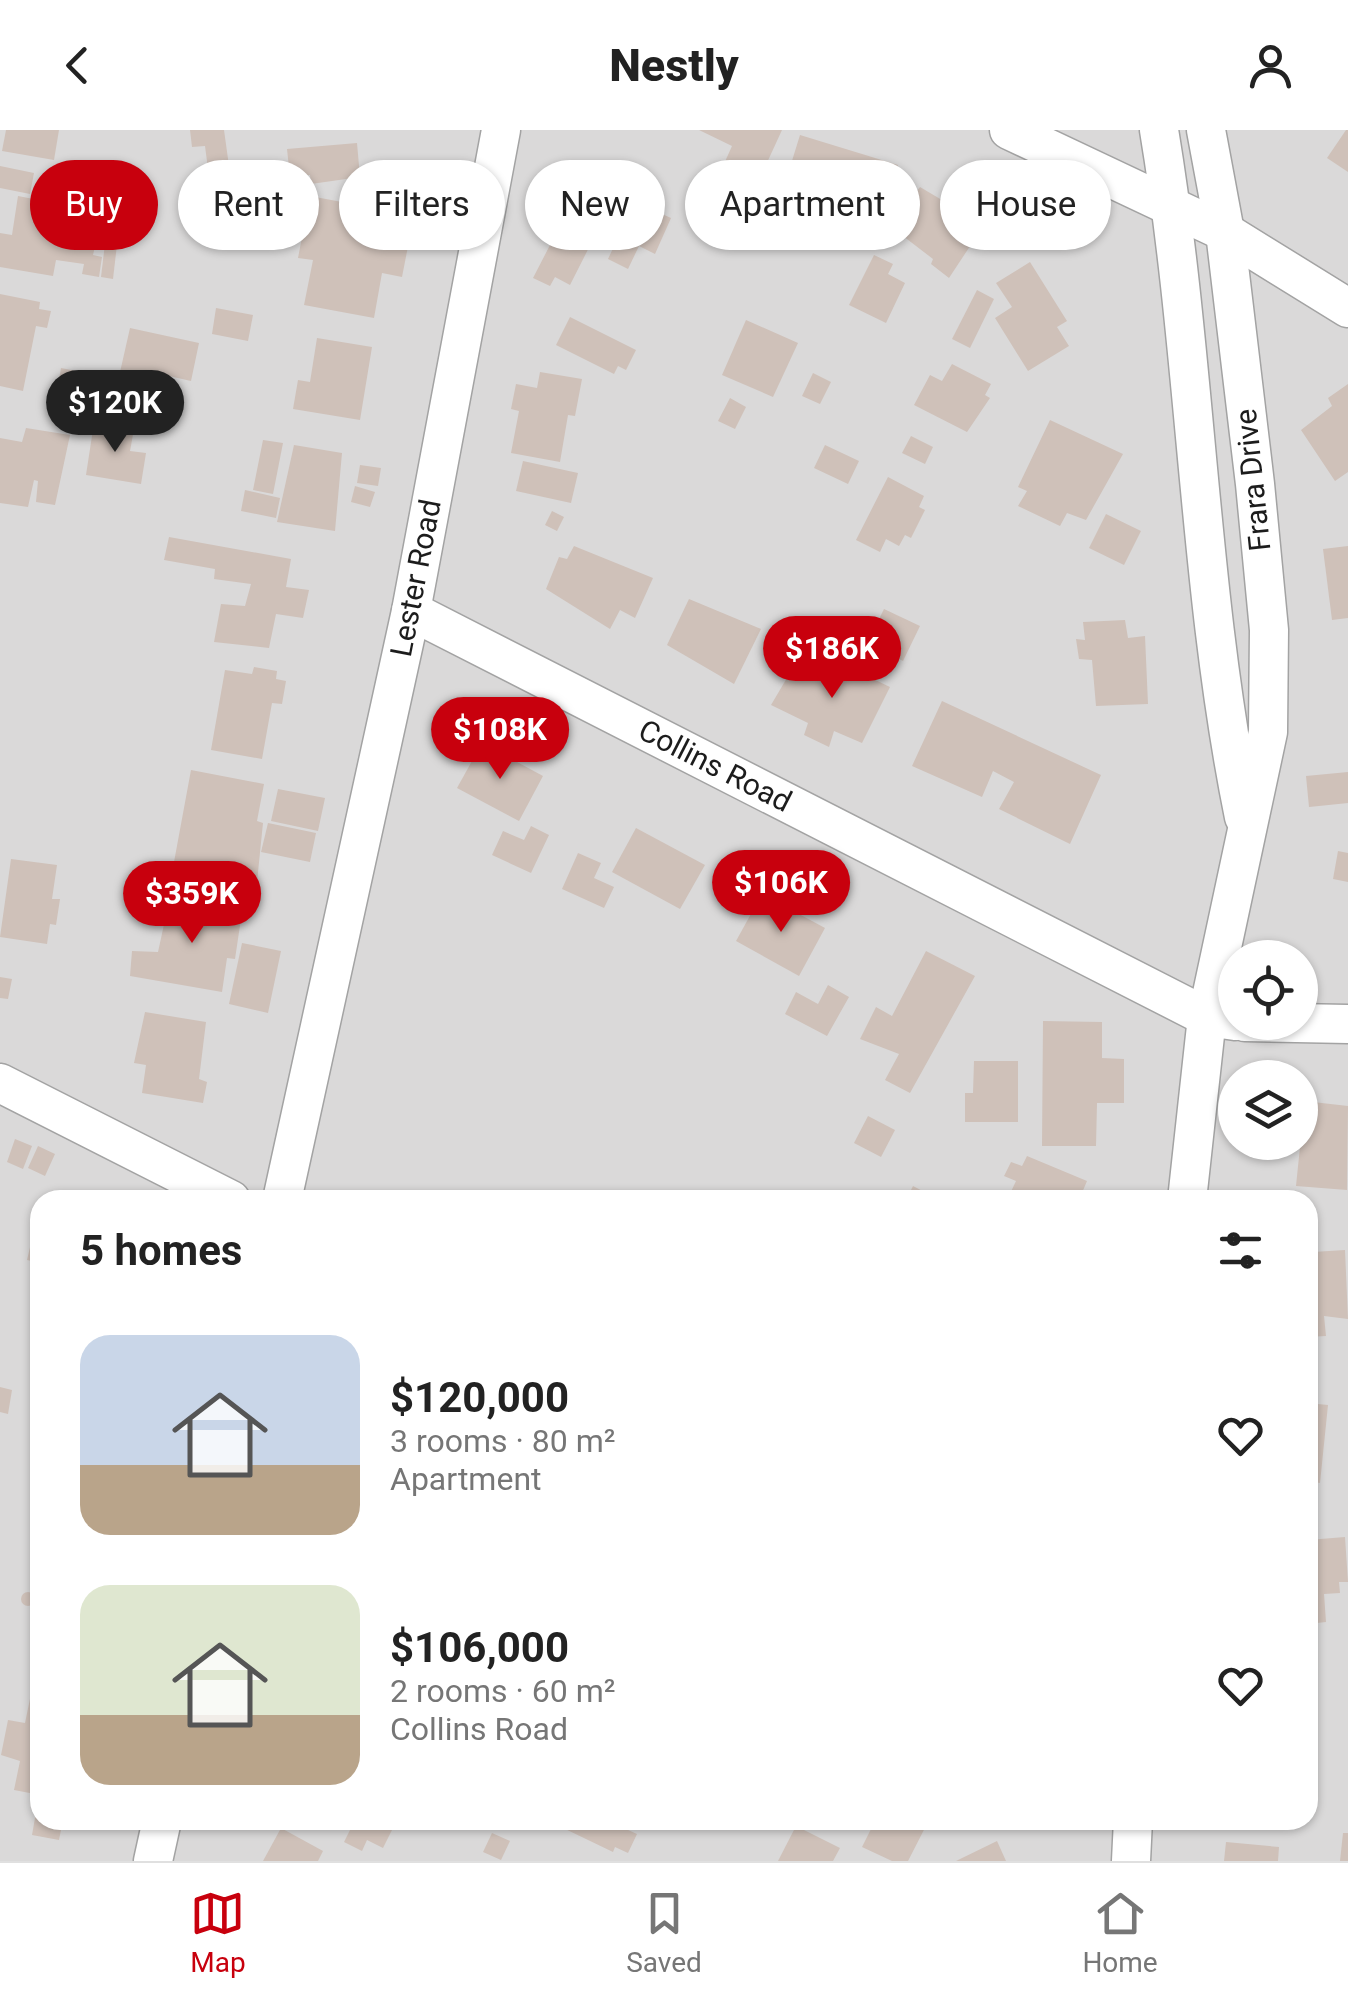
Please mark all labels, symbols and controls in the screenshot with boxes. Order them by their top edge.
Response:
icon: back [50,38,105,93]
icon: person [1243,38,1298,93]
text: Nestly [609,39,739,92]
chip: Buy [30,160,158,250]
chip: Rent [178,160,319,250]
chip: Filters [339,160,505,250]
chip: New [525,160,665,250]
chip: Apartment [685,160,920,250]
chip: House [940,160,1111,250]
pin: $120K [45,370,185,455]
text: $120K [68,383,162,421]
street label: Frara Drive [1228,407,1277,553]
street label: Lester Road [383,496,448,660]
pin: $186K [762,616,902,701]
text: $186K [785,629,879,667]
pin: $108K [430,697,570,782]
text: $108K [453,710,547,748]
street label: Collins Road [633,712,798,819]
pin: $106K [711,850,851,935]
pin: $359K [122,861,262,946]
text: $106K [734,863,828,901]
text: $359K [145,874,239,912]
map controls [1218,940,1318,1160]
button: locate [1218,940,1318,1040]
button: layers [1218,1060,1318,1160]
icon: filters [1213,1223,1268,1278]
text: 5 homes [80,1226,242,1275]
text: $120,000 [390,1373,569,1422]
icon: home [160,1375,280,1495]
icon: heart [1213,1408,1268,1463]
text: 3 rooms · 80 m² [390,1422,615,1460]
text: Apartment [390,1460,542,1498]
text: $106,000 [390,1623,569,1672]
icon: home [160,1625,280,1745]
icon: heart [1213,1658,1268,1713]
text: 2 rooms · 60 m² [390,1672,615,1710]
text: Collins Road [390,1710,568,1748]
tab: Map [190,1886,246,1979]
tab: Saved [626,1886,702,1979]
tab: Home [1082,1886,1158,1979]

